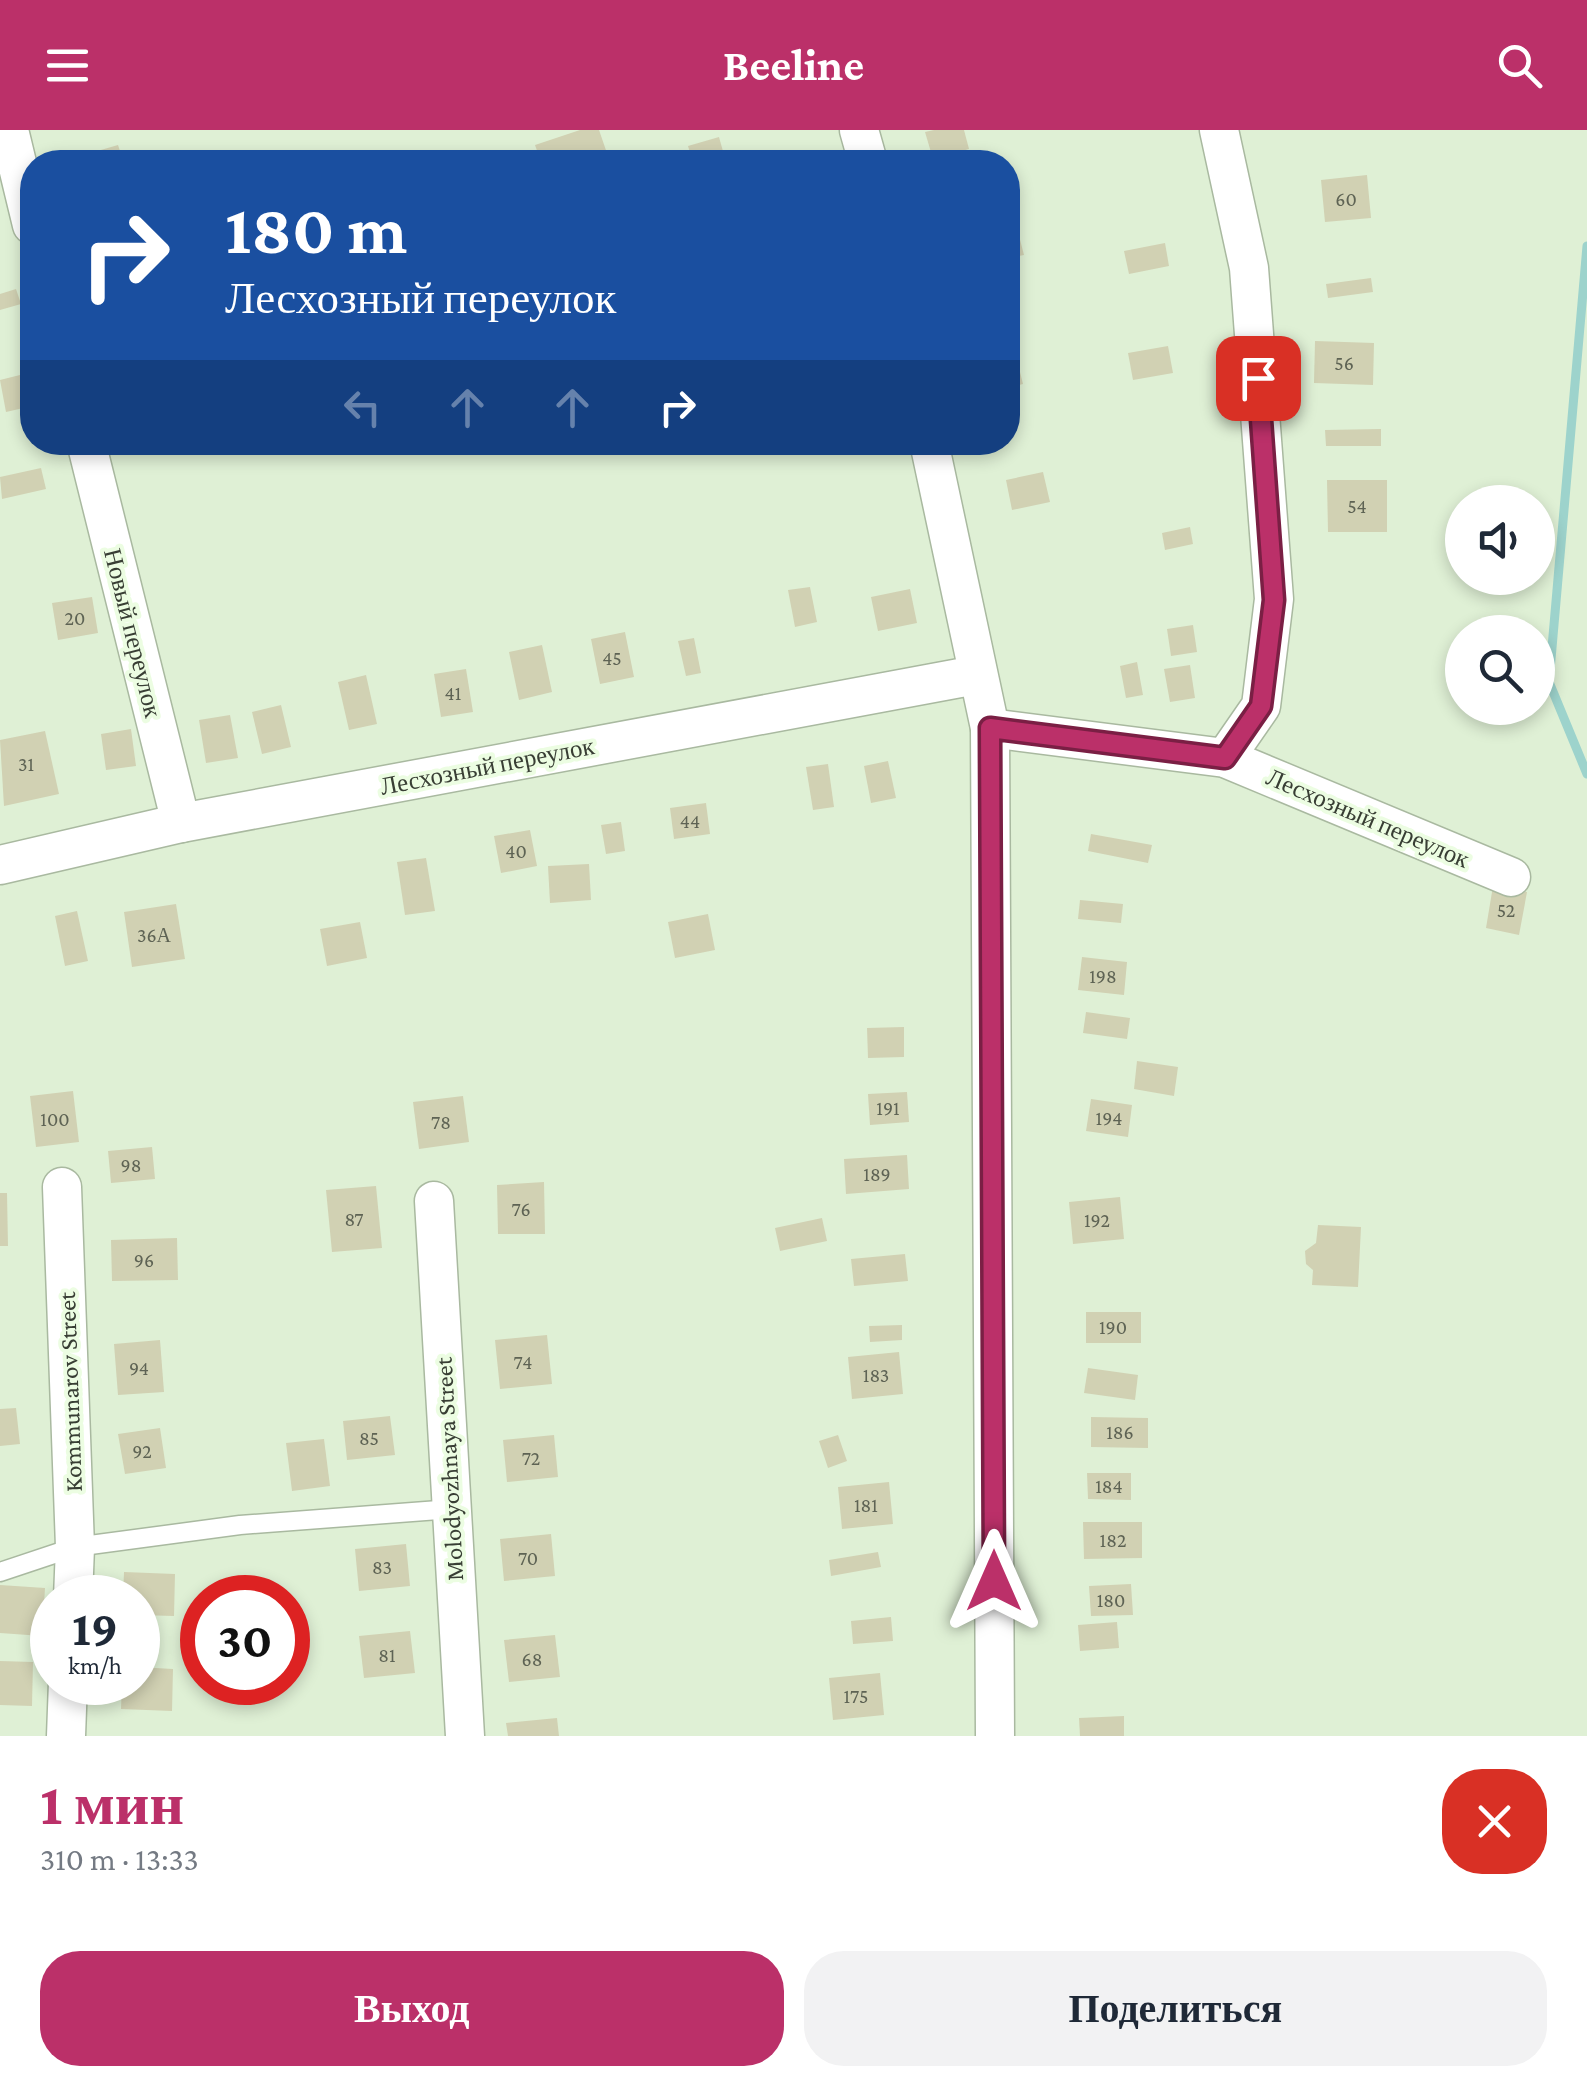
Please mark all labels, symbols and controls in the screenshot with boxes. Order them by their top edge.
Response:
icon: menu [40,38,95,93]
icon: search [1492,38,1547,93]
text: Beeline [723,40,864,90]
house number: 60 [1335,188,1357,210]
icon: right [60,190,190,320]
text: 180 m [225,190,407,268]
text: Лесхозный переулок [225,273,616,323]
pin [1216,336,1301,421]
icon: arrive [1231,351,1286,406]
house number: 56 [1334,352,1354,374]
icon: left [335,380,390,435]
icon: ahead [440,380,495,435]
icon: ahead [545,380,600,435]
icon: right [650,380,705,435]
map controls [1445,485,1555,725]
button: sound [1445,485,1555,595]
house number: 54 [1347,495,1367,517]
street label: Новый переулок [99,546,167,721]
house number: 20 [65,607,85,629]
button: search [1445,615,1555,725]
house number: 45 [602,647,622,669]
house number: 41 [445,682,461,704]
street label: Лесхозный переулок [378,732,597,800]
house number: 31 [18,753,34,775]
street label: Лесхозный переулок [1263,763,1474,873]
house number: 44 [680,810,700,832]
house number: 40 [505,840,527,862]
house number: 52 [1497,899,1515,921]
house number: 36А [137,924,172,946]
house number: 198 [1089,965,1117,987]
house number: 191 [876,1097,900,1119]
house number: 194 [1096,1107,1122,1129]
house number: 100 [40,1108,70,1130]
house number: 78 [431,1111,451,1133]
house number: 98 [121,1154,141,1176]
house number: 189 [863,1163,891,1185]
house number: 76 [511,1198,531,1220]
house number: 87 [344,1208,364,1230]
house number: 192 [1084,1209,1110,1231]
house number: 96 [134,1249,154,1271]
street label: Kommunarov Street [53,1291,87,1493]
house number: 190 [1099,1316,1127,1338]
house number: 74 [514,1351,532,1373]
street label: Molodyozhnaya Street [430,1356,469,1582]
house number: 94 [129,1357,149,1379]
house number: 183 [863,1364,889,1386]
house number: 186 [1106,1421,1134,1443]
house number: 85 [359,1427,379,1449]
house number: 92 [132,1440,152,1462]
house number: 72 [522,1447,540,1469]
house number: 184 [1095,1475,1123,1497]
house number: 181 [854,1494,878,1516]
position arrow [942,1529,1046,1633]
house number: 182 [1100,1529,1126,1551]
house number: 70 [518,1547,538,1569]
house number: 83 [372,1556,392,1578]
speed limit sign: 30 [180,1575,310,1705]
house number: 180 [1097,1589,1125,1611]
text: 19 [72,1600,118,1656]
house number: 81 [378,1644,396,1666]
house number: 68 [522,1648,542,1670]
text: km/h [68,1652,122,1679]
house number: 175 [843,1685,869,1707]
button: close [1442,1769,1547,1874]
text: 1 мин [40,1770,184,1837]
text: 310 m · 13:33 [40,1841,199,1877]
button: Выход [40,1951,784,2066]
button: Поделиться [804,1951,1547,2066]

